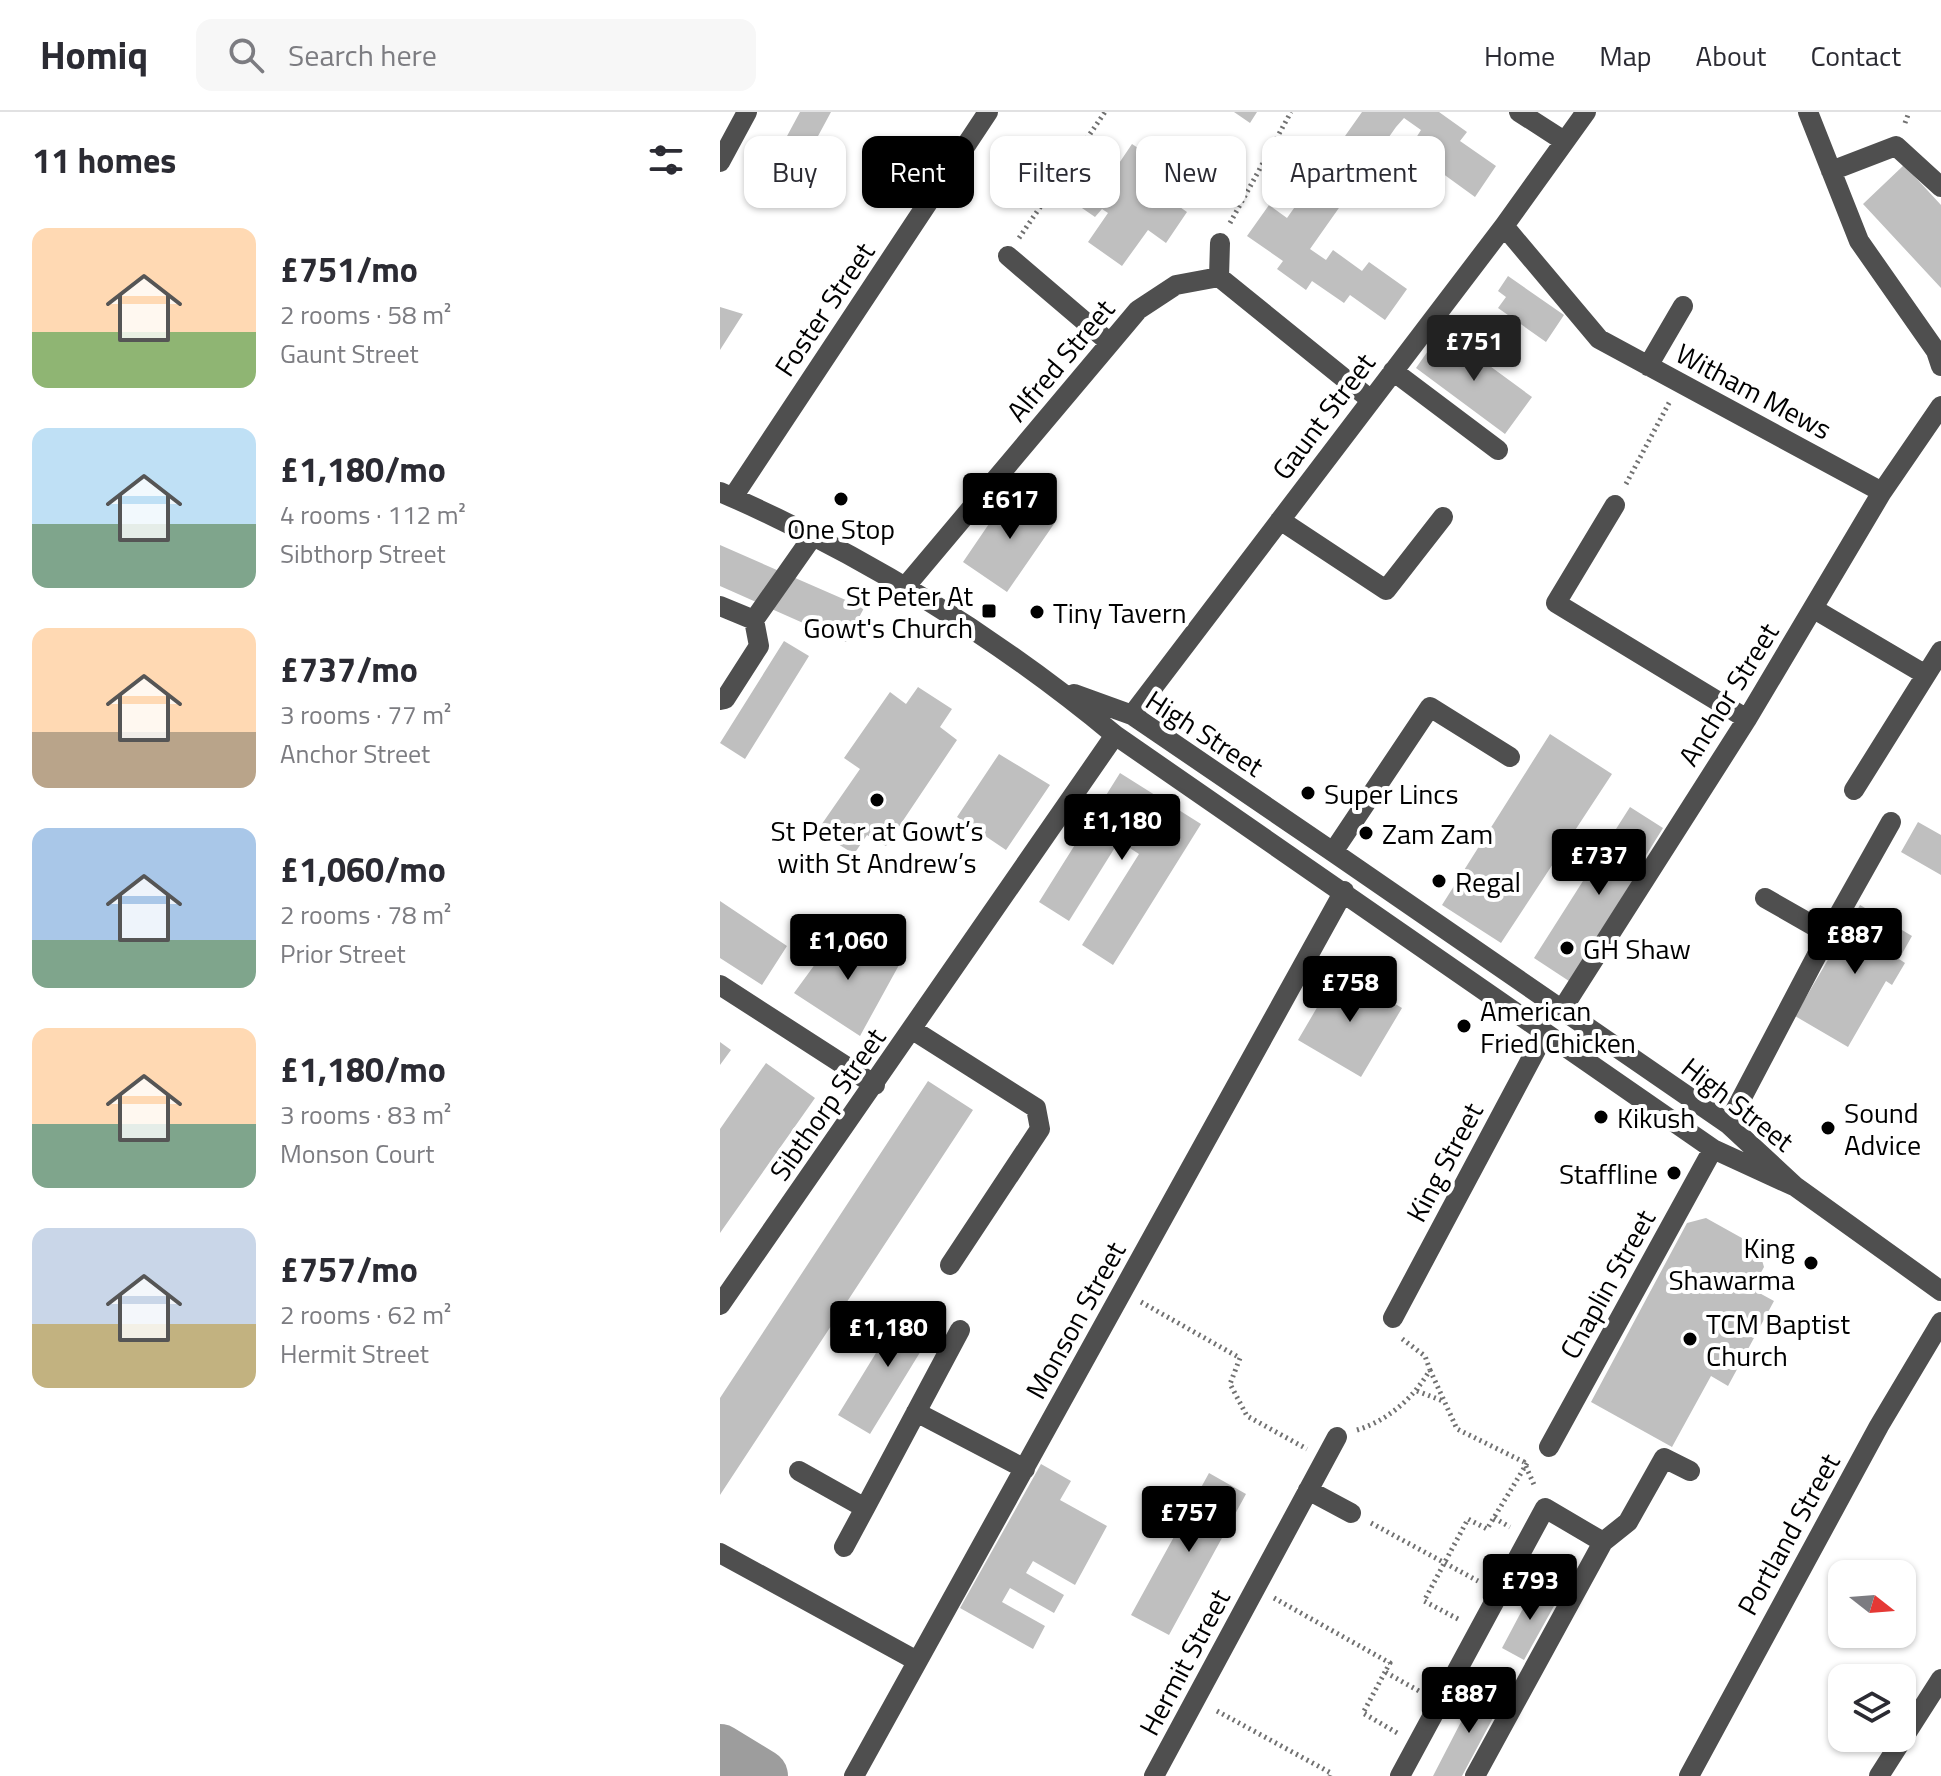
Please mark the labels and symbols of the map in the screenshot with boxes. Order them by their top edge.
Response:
street label: Foster Street [763,233,885,385]
street label: Alfred Street [996,289,1125,431]
pin: £751 [1427,315,1521,383]
street label: Witham Mews [1668,332,1840,450]
street label: Gaunt Street [1261,343,1385,489]
pin: £617 [963,473,1057,541]
marker: One Stop [832,490,850,508]
place label: One Stop [787,507,895,550]
place label: St Peter At Gowt's Church [803,574,973,649]
place label: Tiny Tavern [1053,591,1187,634]
marker: St Peter At Gowt's Church [980,602,998,620]
marker: Tiny Tavern [1028,603,1046,621]
street label: Anchor Street [1667,614,1789,774]
street label: High Street [1138,679,1273,787]
place label: Super Lincs [1324,772,1459,815]
marker: Super Lincs [1299,784,1317,802]
marker: St Peter at Gowt’s with St Andrew’s [868,791,886,809]
pin: £1,180 [1057,794,1187,862]
place label: St Peter at Gowt’s with St Andrew’s [771,809,983,884]
place label: Zam Zam [1382,812,1493,855]
marker: Zam Zam [1357,824,1375,842]
pin: £737 [1552,829,1646,897]
place label: Regal [1455,860,1521,903]
marker: Regal [1430,872,1448,890]
pin: £887 [1808,908,1902,976]
pin: £1,060 [783,914,913,982]
place label: GH Shaw [1583,927,1691,970]
marker: GH Shaw [1558,939,1576,957]
pin: £758 [1303,956,1397,1024]
place label: American Fried Chicken [1480,989,1636,1064]
marker: American Fried Chicken [1455,1017,1473,1035]
street label: Sibthorp Street [758,1018,896,1189]
street label: High Street [1672,1046,1804,1162]
place label: Sound Advice [1844,1091,1921,1166]
street label: King Street [1395,1094,1494,1229]
place label: Kikush [1617,1096,1695,1139]
marker: Kikush [1592,1108,1610,1126]
marker: Sound Advice [1819,1119,1837,1137]
place label: Staffline [1559,1152,1658,1195]
marker: Staffline [1665,1164,1683,1182]
street label: Chaplin Street [1548,1201,1666,1367]
place label: King Shawarma [1668,1226,1795,1301]
street label: Monson Street [1014,1233,1136,1407]
marker: King Shawarma [1802,1254,1820,1272]
pin: £1,180 [823,1301,953,1369]
place label: TCM Baptist Church [1706,1302,1850,1377]
marker: TCM Baptist Church [1681,1330,1699,1348]
street label: Portland Street [1726,1445,1850,1623]
pin: £757 [1142,1486,1236,1554]
pin: £793 [1483,1554,1577,1622]
north arrow [1828,1560,1916,1648]
street label: Hermit Street [1127,1581,1241,1743]
pin: £887 [1422,1667,1516,1735]

